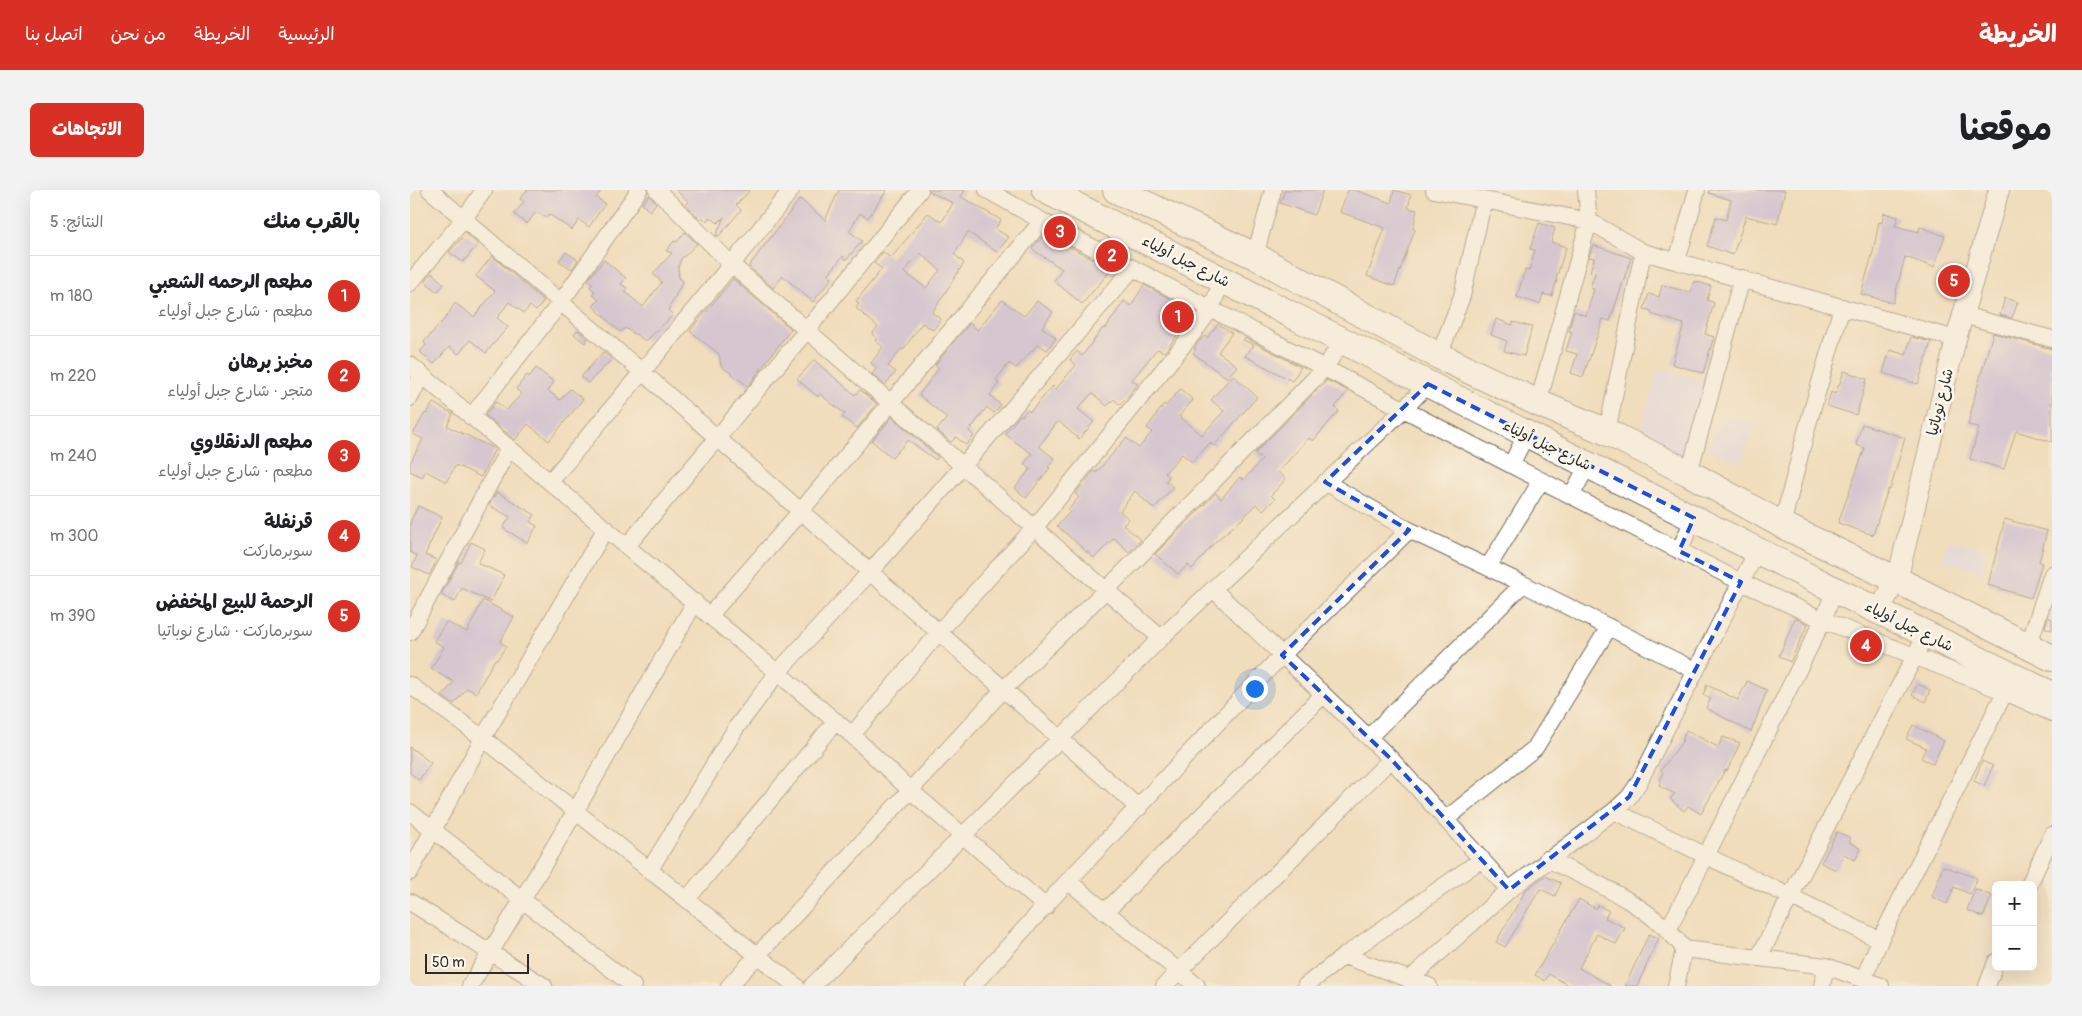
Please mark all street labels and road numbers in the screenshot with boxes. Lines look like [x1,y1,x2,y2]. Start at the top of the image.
street label: شارع جبل أولياء [1139,231,1233,292]
street label: شارع نوباتيا [1923,366,1958,438]
street label: شارع جبل أولياء [1499,416,1594,475]
street label: شارع جبل أولياء [1861,597,1956,656]

